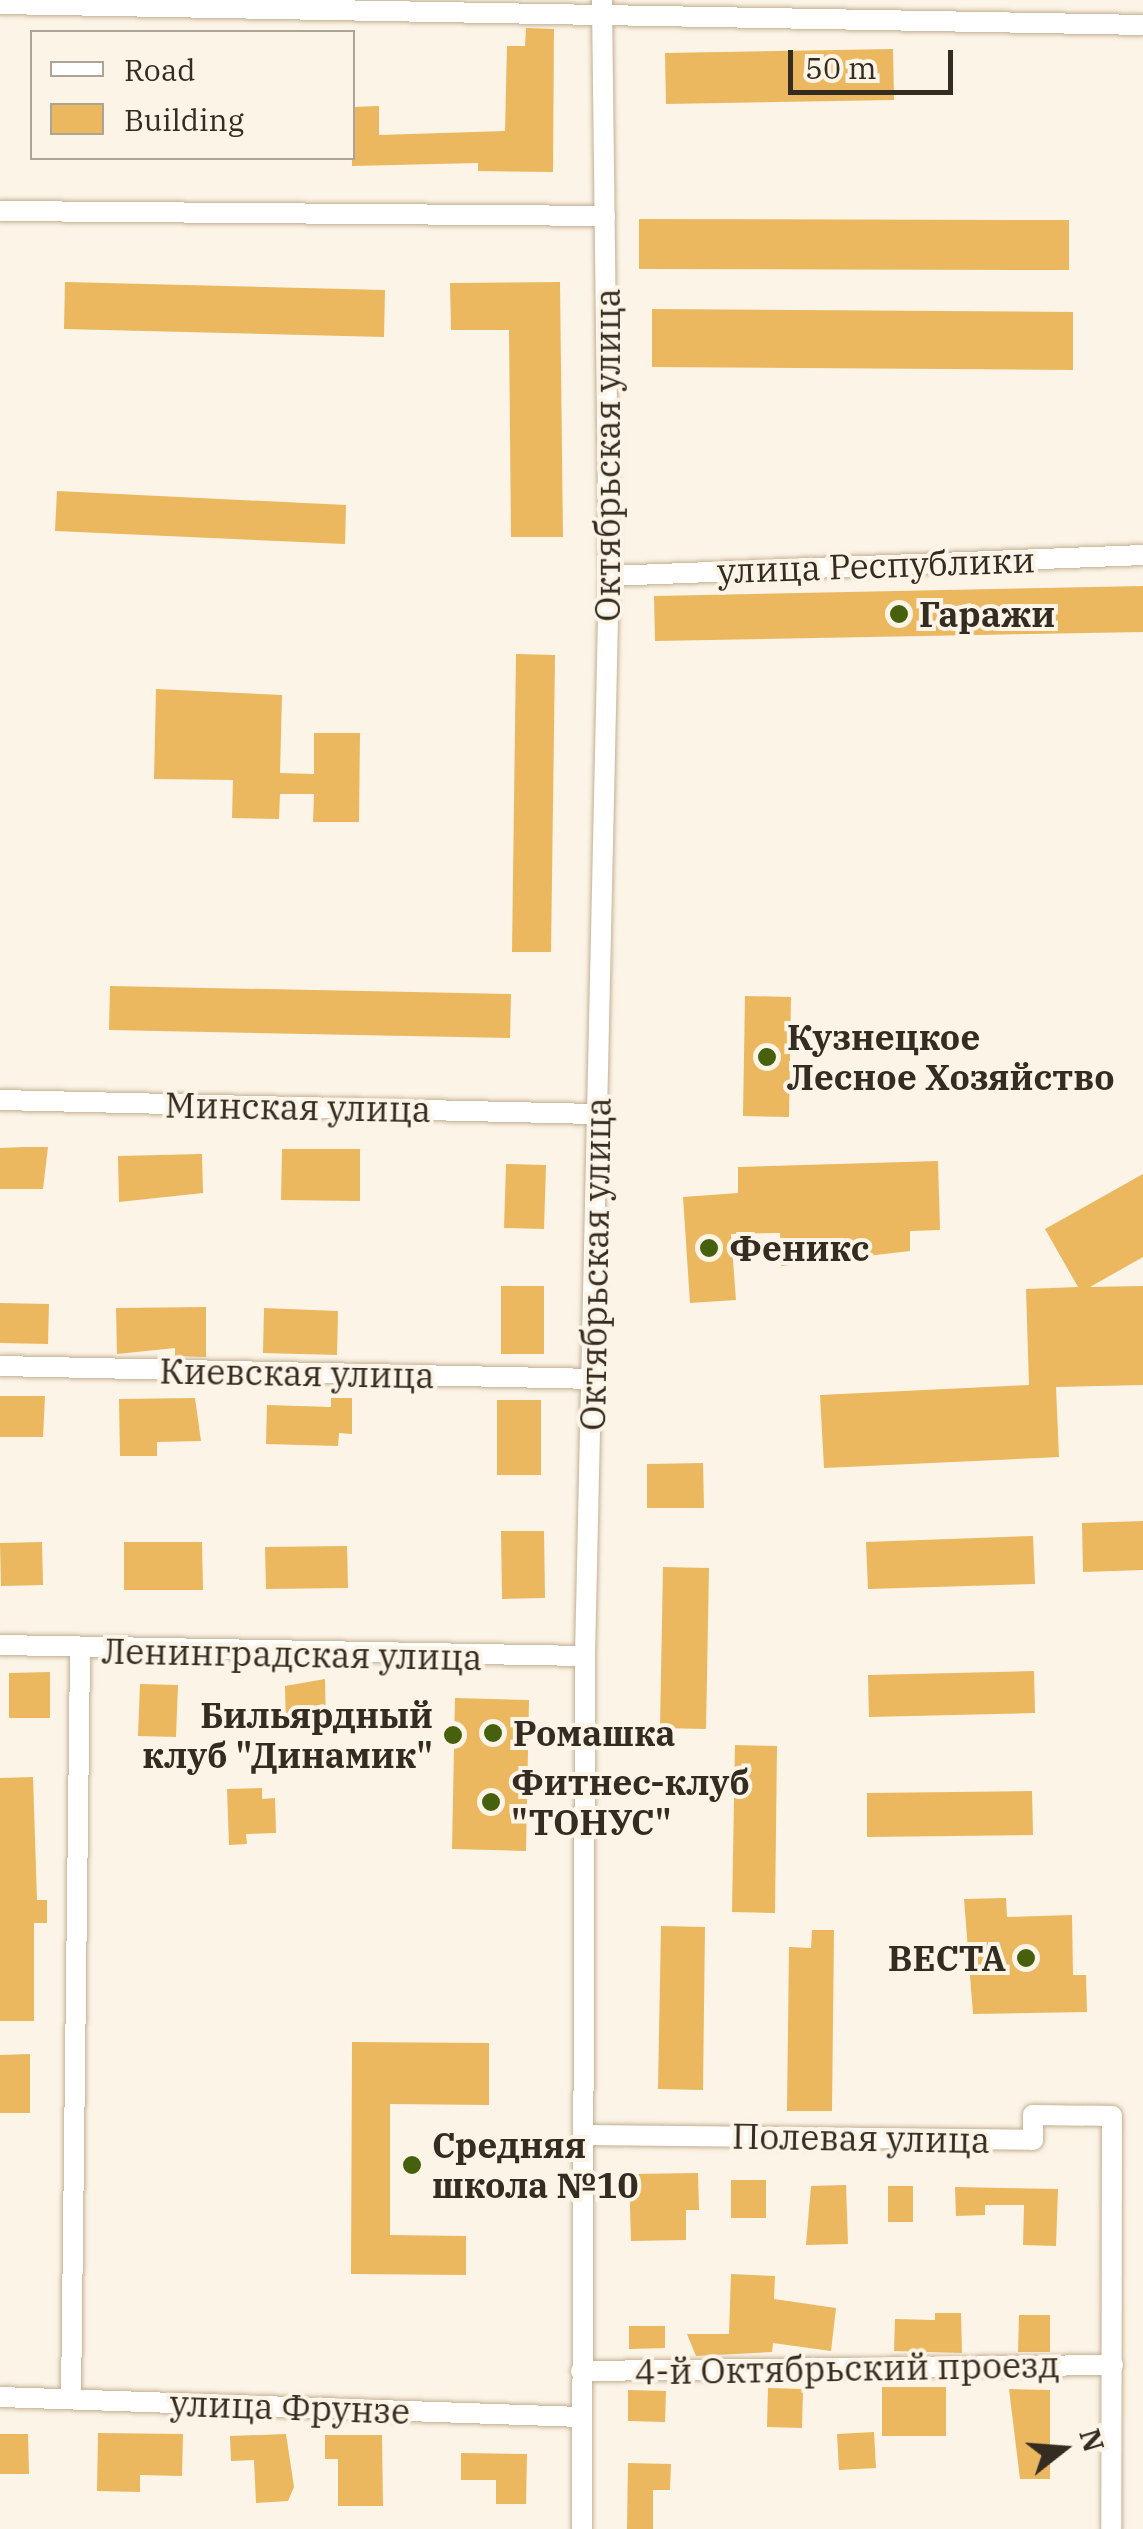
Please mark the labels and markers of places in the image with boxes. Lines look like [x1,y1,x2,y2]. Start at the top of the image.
place label: Гаражи [919,593,1055,635]
marker: Гаражи [888,603,910,625]
place label: Кузнецкое Лесное Хозяйство [787,1016,1115,1098]
marker: Кузнецкое Лесное Хозяйство [756,1046,778,1068]
place label: Феникс [729,1227,869,1269]
marker: Феникс [698,1237,720,1259]
place label: Бильярдный клуб "Динамик" [142,1694,433,1776]
place label: Ромашка [513,1712,676,1754]
marker: Ромашка [482,1722,504,1744]
marker: Бильярдный клуб "Динамик" [442,1724,464,1746]
place label: Фитнес-клуб "ТОНУС" [511,1761,750,1843]
marker: Фитнес-клуб "ТОНУС" [480,1791,502,1813]
place label: ВЕСТА [888,1937,1006,1979]
marker: ВЕСТА [1015,1947,1037,1969]
place label: Средняя школа №10 [432,2124,639,2206]
marker: Средняя школа №10 [401,2154,423,2176]

